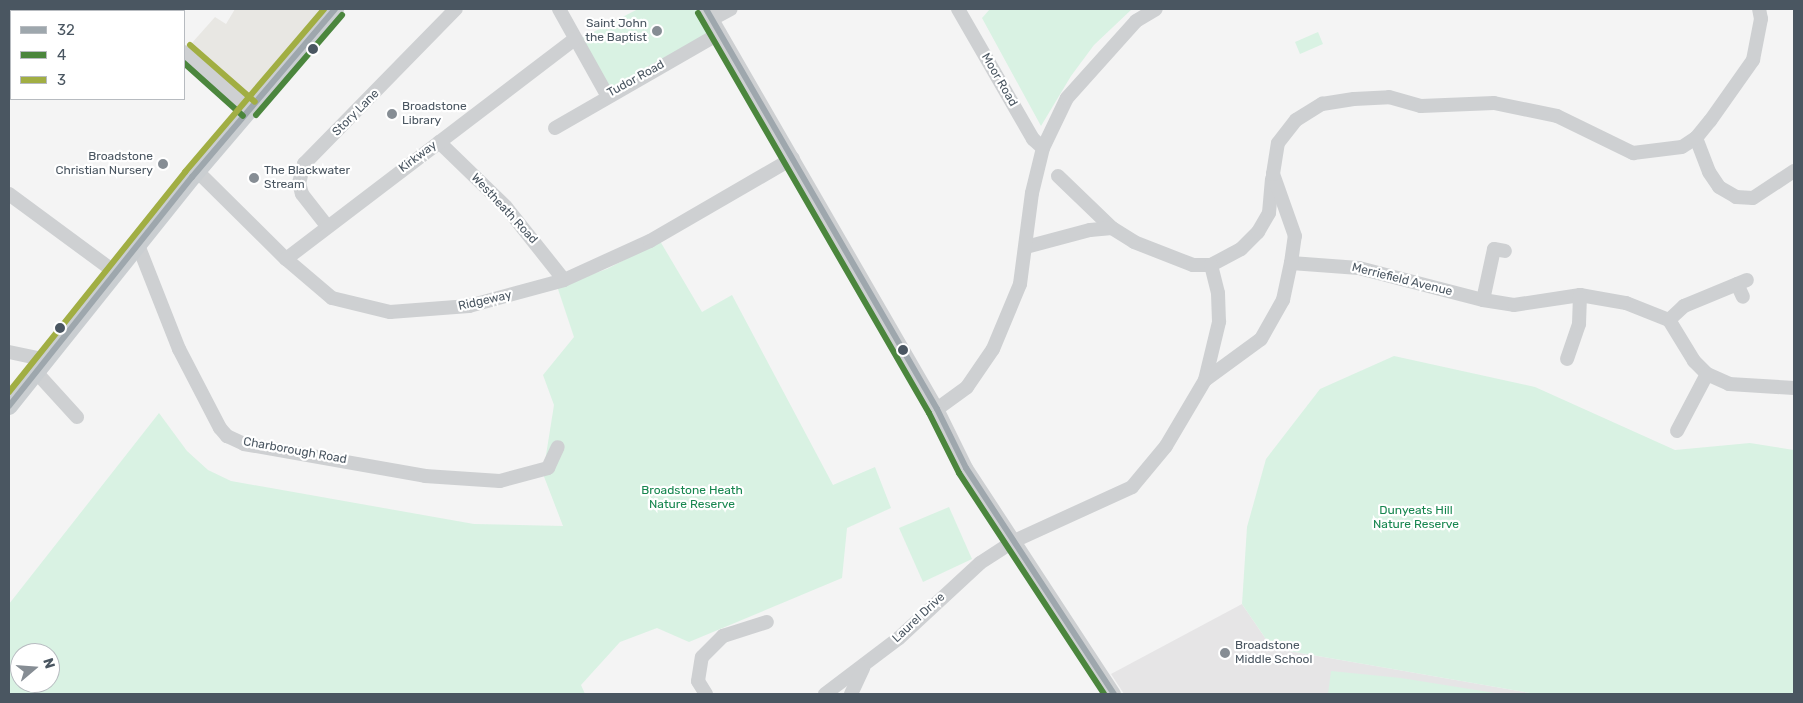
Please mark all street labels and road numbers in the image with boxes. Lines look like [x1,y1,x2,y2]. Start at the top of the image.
street label: Moor Road [978,51,1020,109]
street label: Tudor Road [605,57,667,101]
street label: Story Lane [330,87,382,139]
street label: Kirkway [396,138,440,176]
street label: Westheath Road [468,171,540,247]
street label: Merriefield Avenue [1350,261,1454,299]
street label: Ridgeway [457,288,513,314]
street label: Charborough Road [242,435,348,467]
street label: Laurel Drive [890,590,948,646]

